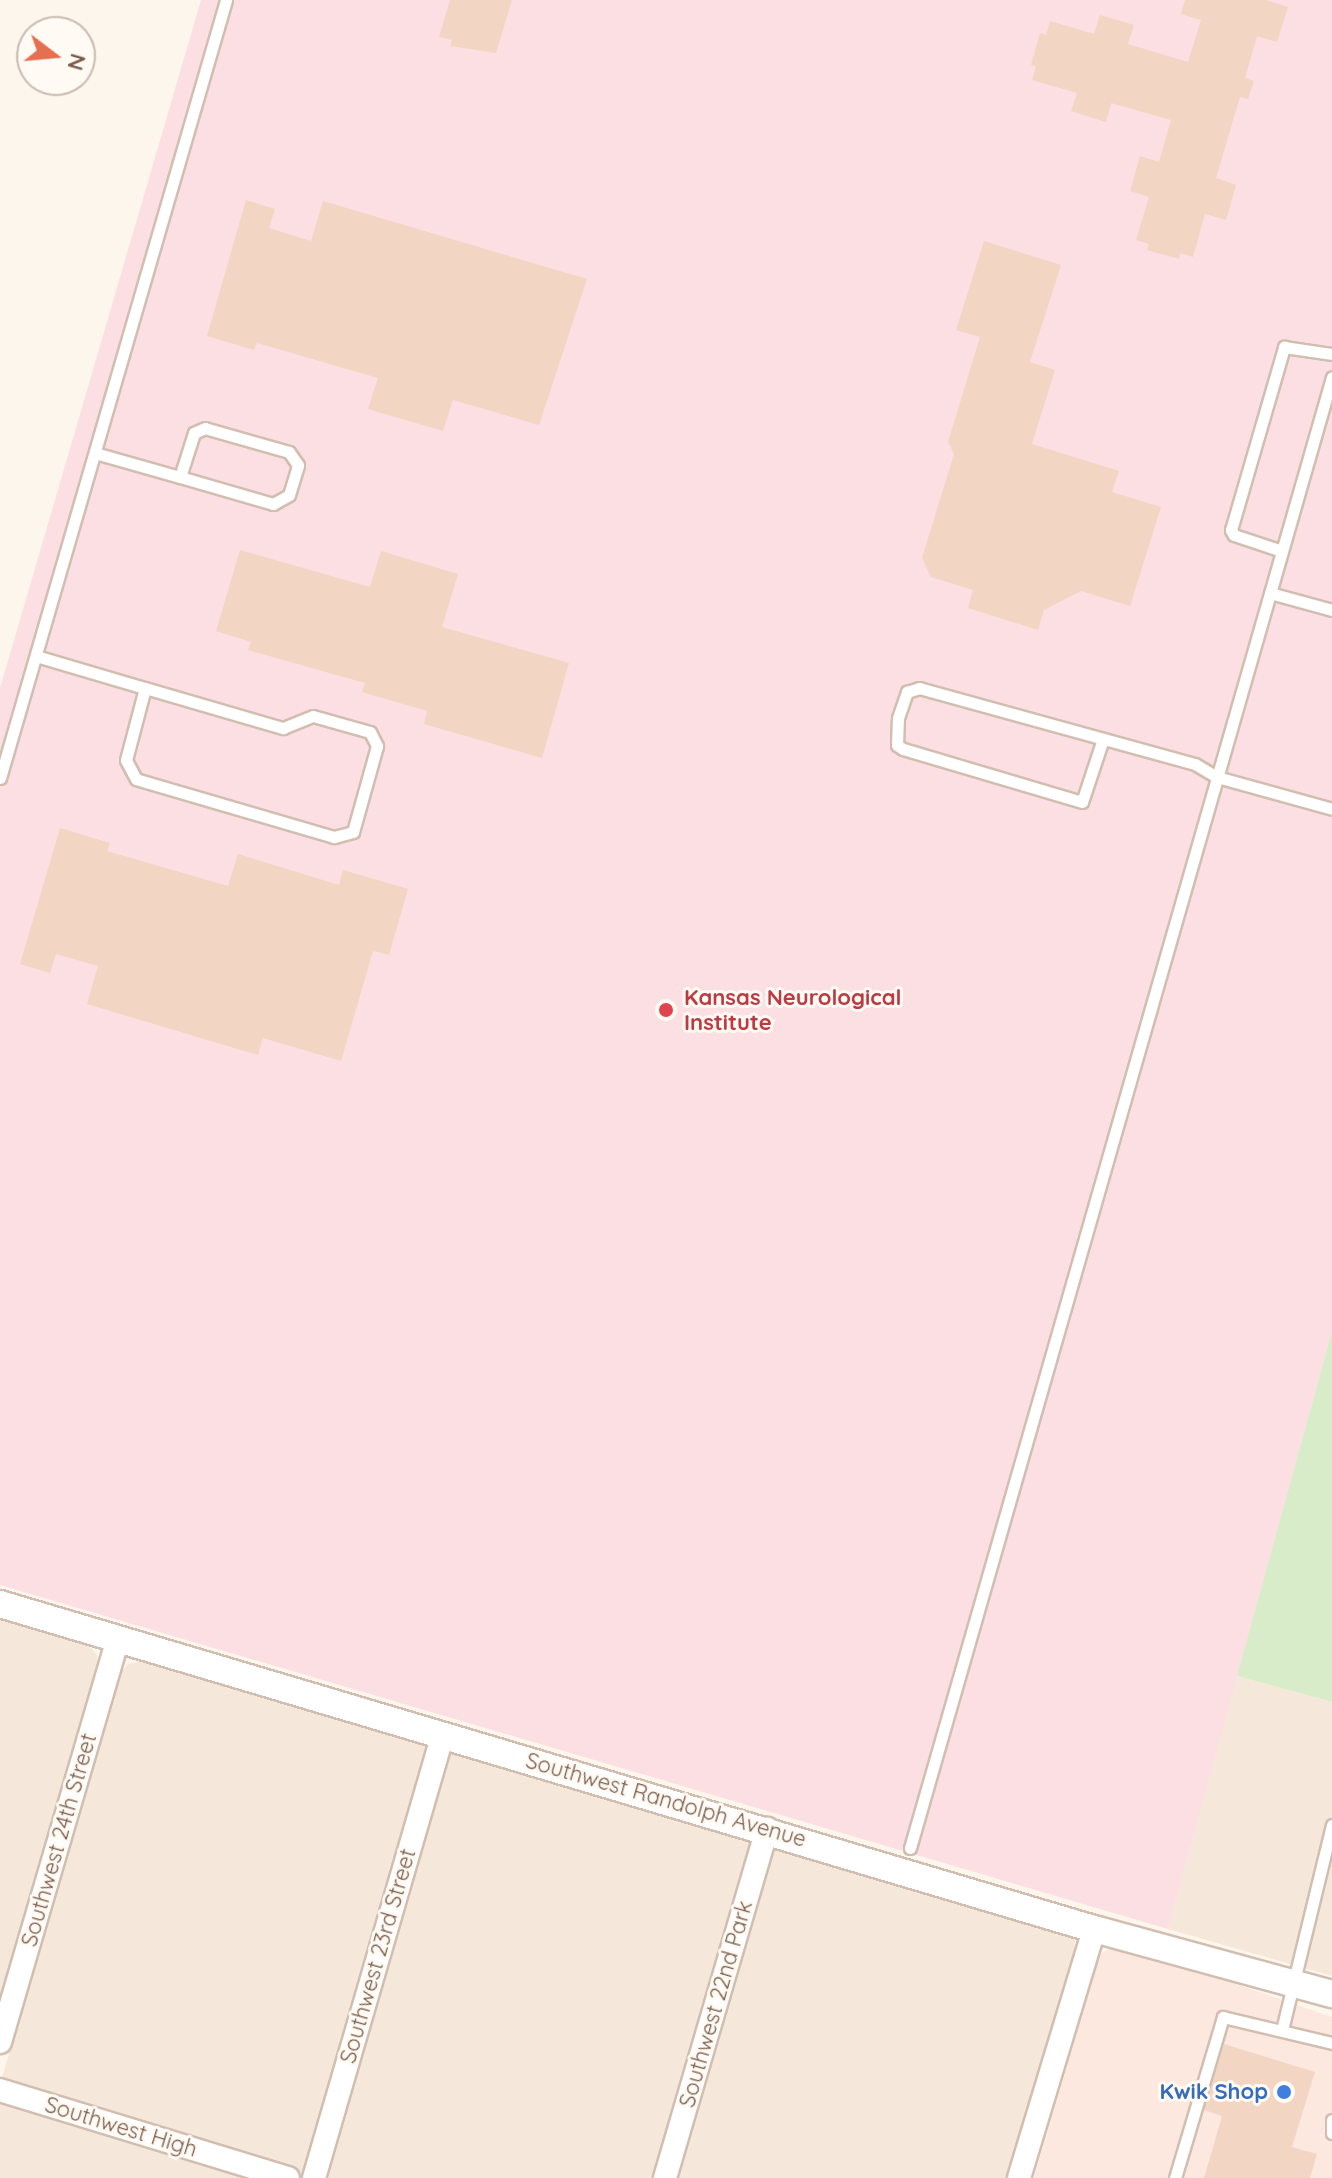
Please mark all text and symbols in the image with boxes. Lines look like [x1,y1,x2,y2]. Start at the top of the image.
north arrow [16,16,96,96]
text: N [61,50,93,74]
place label: Kansas Neurological Institute [684,984,901,1036]
marker: Kansas Neurological Institute [655,999,677,1021]
street label: Southwest 24th Street [16,1730,102,1950]
street label: Southwest Randolph Avenue [523,1747,809,1853]
street label: Southwest 23rd Street [335,1846,421,2066]
street label: Southwest 22nd Park [674,1898,758,2110]
place label: Kwik Shop [1160,2079,1268,2105]
marker: Kwik Shop [1275,2083,1293,2101]
street label: Southwest High [42,2091,200,2163]

